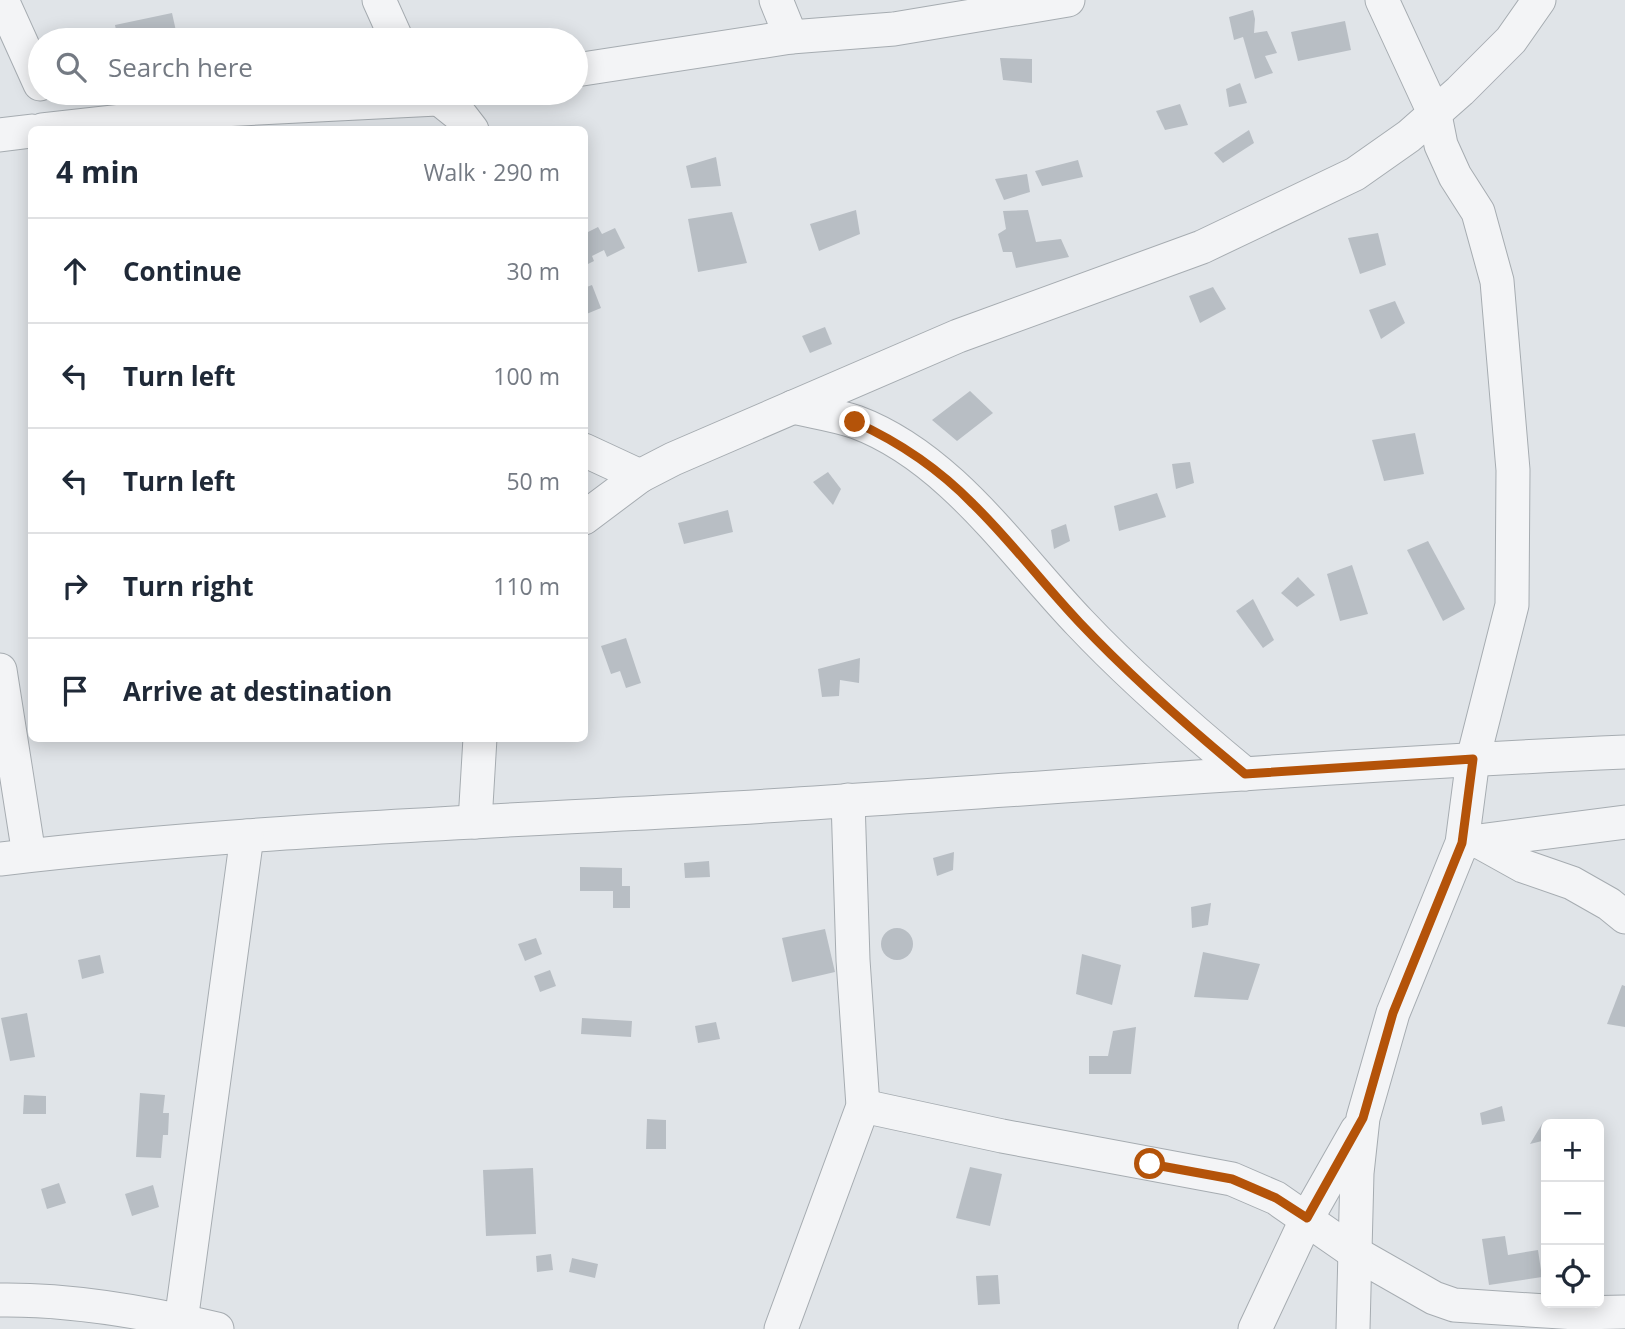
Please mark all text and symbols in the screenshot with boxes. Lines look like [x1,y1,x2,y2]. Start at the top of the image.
search box [28,28,588,105]
icon: search [52,48,90,86]
text: Search here [108,49,253,85]
text: 4 min [56,151,139,192]
text: Walk · 290 m [423,156,560,188]
icon: ahead [56,252,94,290]
text: Continue [123,253,242,289]
text: 30 m [506,255,560,287]
icon: left [56,357,94,395]
text: Turn left [123,358,235,394]
text: 100 m [493,360,560,392]
route end [839,406,870,437]
icon: left [56,462,94,500]
text: Turn left [123,463,235,499]
text: 50 m [506,465,560,497]
icon: right [56,567,94,605]
text: Turn right [123,568,254,604]
text: 110 m [493,570,560,602]
icon: arrive [56,672,94,710]
text: Arrive at destination [123,673,392,709]
map controls [1541,1119,1604,1308]
button: + [1541,1119,1604,1182]
route start [1134,1148,1165,1179]
button: − [1541,1182,1604,1245]
button: locate [1541,1245,1604,1308]

